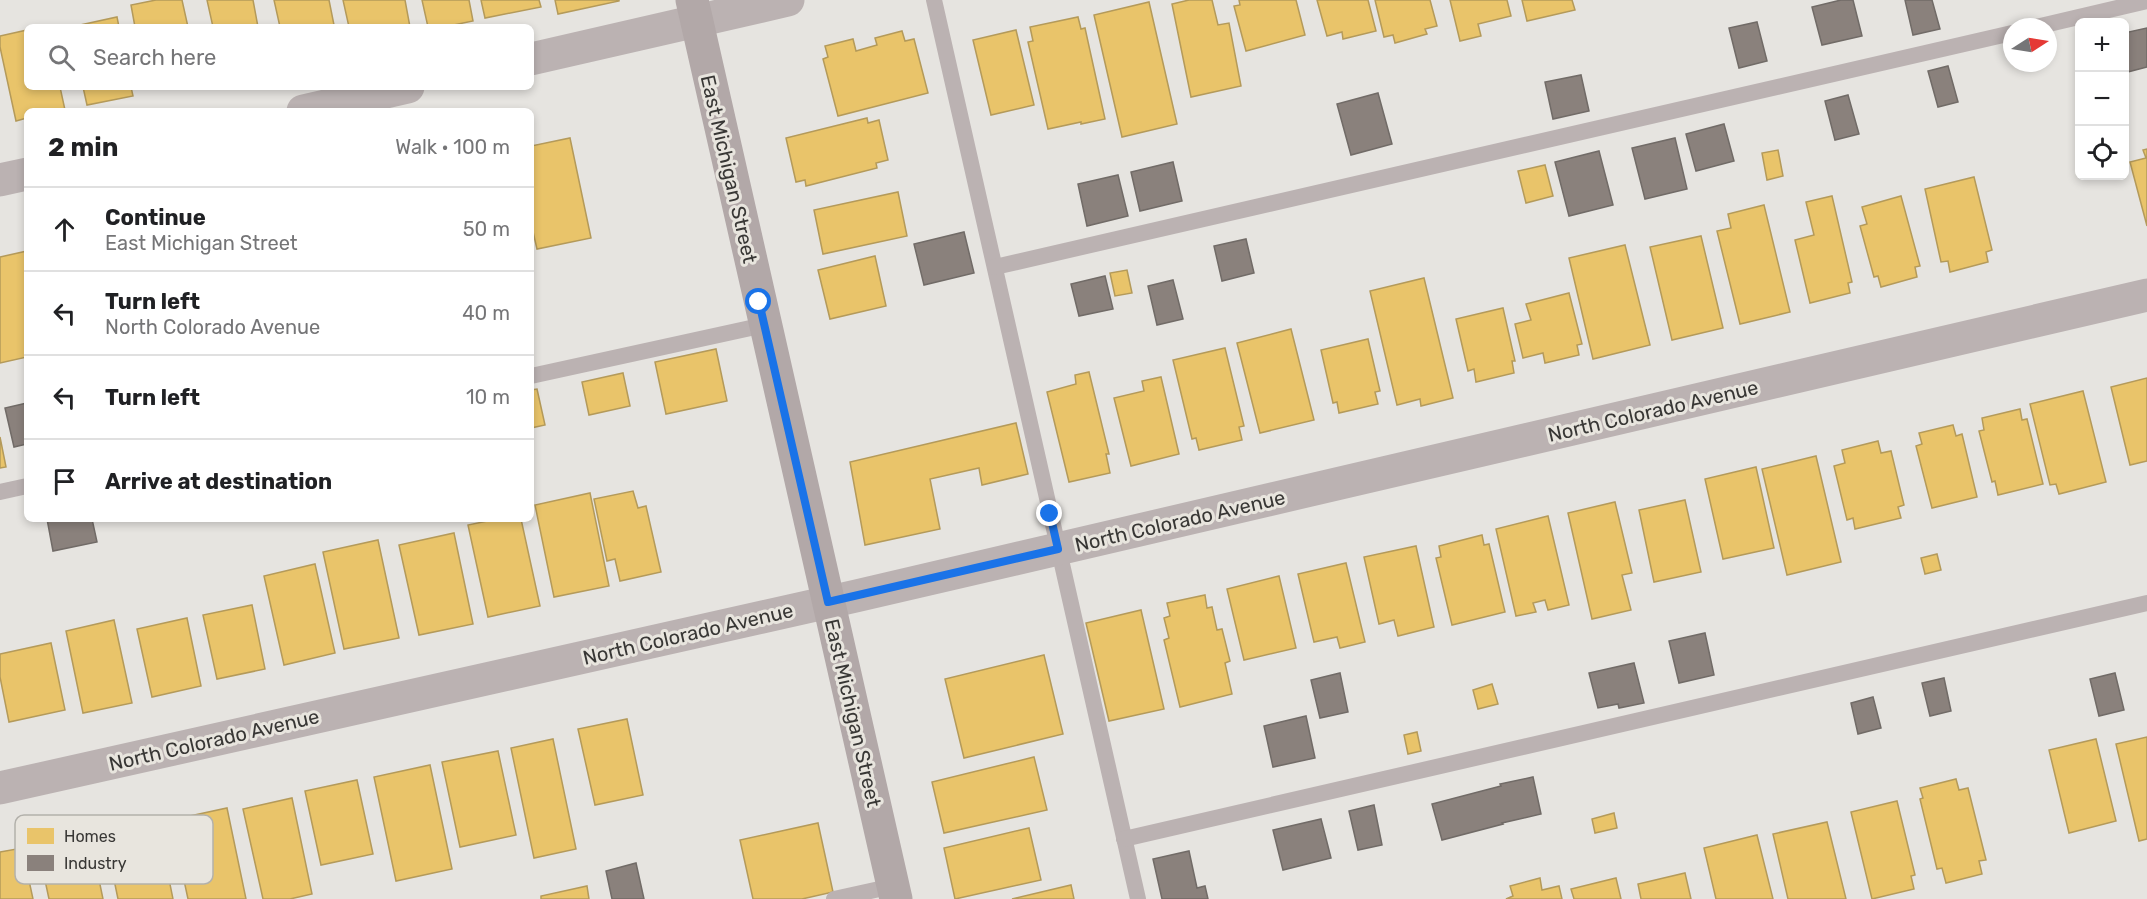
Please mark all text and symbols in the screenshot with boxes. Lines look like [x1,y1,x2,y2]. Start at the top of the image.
north arrow [2003,18,2057,72]
map controls [2075,18,2129,180]
button: + [2075,18,2129,72]
search box [24,24,534,90]
icon: search [45,41,78,74]
text: Search here [93,44,216,71]
street label: East Michigan Street [696,72,762,266]
button: − [2075,72,2129,126]
button: locate [2075,126,2129,180]
text: 2 min [48,132,118,163]
text: Walk · 100 m [395,135,510,159]
text: Continue [105,204,206,231]
icon: ahead [48,213,81,246]
text: 50 m [463,217,510,241]
text: East Michigan Street [105,231,298,255]
text: Turn left [105,288,200,315]
route start [745,288,771,314]
icon: left [48,297,81,330]
text: 40 m [462,301,510,325]
text: North Colorado Avenue [105,315,320,339]
street label: North Colorado Avenue [1545,375,1761,447]
icon: left [48,381,81,414]
text: Turn left [105,384,200,411]
text: 10 m [466,385,510,409]
icon: arrive [48,465,81,498]
text: Arrive at destination [105,468,332,495]
street label: North Colorado Avenue [1072,485,1288,557]
route end [1036,500,1062,526]
street label: North Colorado Avenue [580,598,796,670]
street label: East Michigan Street [820,616,886,810]
street label: North Colorado Avenue [106,704,322,776]
legend [15,815,213,884]
text: Homes [64,827,116,846]
text: Industry [64,854,127,873]

